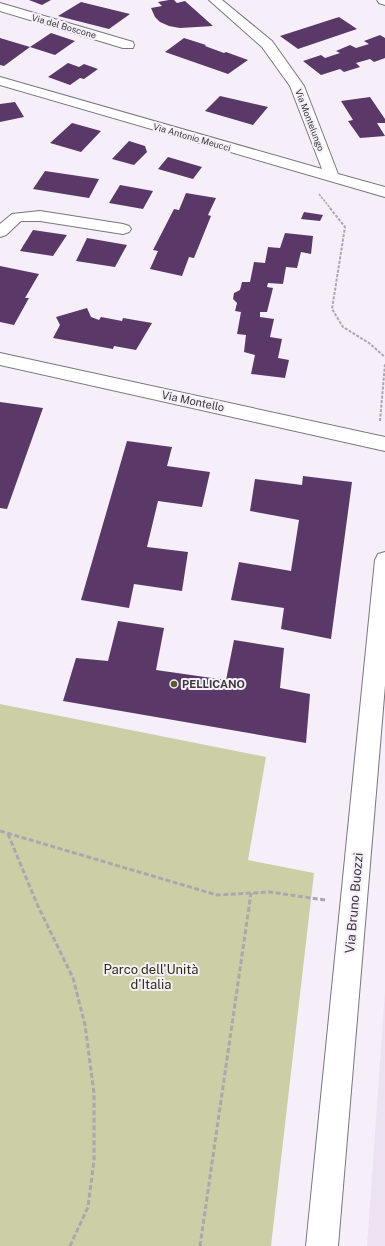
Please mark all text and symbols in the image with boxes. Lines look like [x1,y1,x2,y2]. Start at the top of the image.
street label: Via del Boscone [30,12,98,40]
street label: Via Montelungo [293,87,327,153]
street label: Via Antonio Meucci [152,121,232,153]
street label: Via Montello [161,389,225,413]
place label: PELLICANO [182,678,245,690]
marker: PELLICANO [169,679,179,689]
street label: Via Bruno Buozzi [342,852,366,954]
park label: Parco dell'Unità d'Italia [103,962,199,992]

